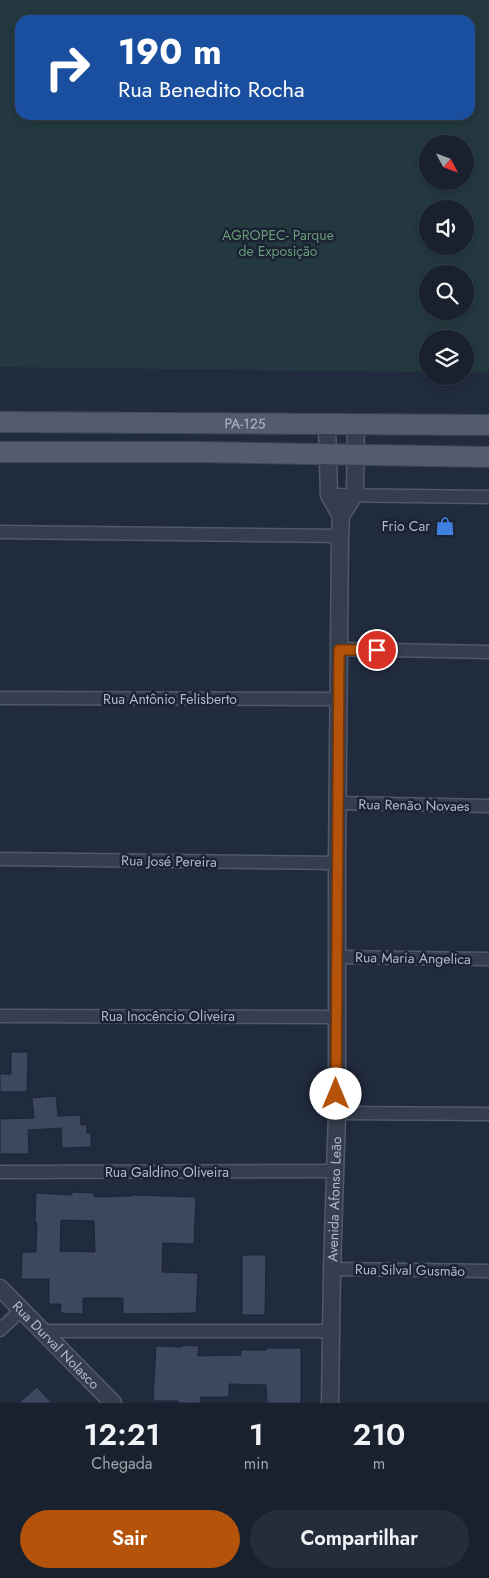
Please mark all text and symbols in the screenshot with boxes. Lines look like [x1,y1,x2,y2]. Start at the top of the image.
text: 190 m [118,27,222,77]
icon: right [35,35,100,100]
text: Rua Benedito Rocha [118,73,305,105]
north arrow [419,135,474,190]
map controls [419,135,474,385]
button: sound [419,200,474,255]
park label: AGROPEC- Parque de Exposição [222,225,334,261]
button: search [419,265,474,320]
button: layers [419,330,474,385]
street label: PA-125 [224,413,266,434]
shop icon: Frio Car [434,515,456,537]
place label: Frio Car [382,516,430,536]
pin [356,629,398,671]
icon: arrive [363,636,391,664]
street label: Rua Antônio Felisberto [103,689,237,709]
street label: Rua Renão Novaes [358,794,470,816]
street label: Rua José Pereira [121,850,217,872]
street label: Rua Maria Angelica [355,947,471,969]
street label: Rua Inocêncio Oliveira [101,1006,235,1026]
position arrow [309,1067,361,1119]
street label: Avenida Afonso Leão [322,1136,346,1262]
street label: Rua Galdino Oliveira [105,1162,229,1182]
street label: Rua Silval Gusmão [355,1259,466,1281]
street label: Rua Durval Nolasco [8,1296,104,1394]
text: 12:21 [84,1413,160,1456]
text: 1 [249,1413,264,1456]
text: 210 [352,1413,405,1456]
text: Chegada [91,1452,153,1475]
text: min [244,1452,269,1475]
text: m [373,1452,385,1475]
button: Sair [20,1510,240,1568]
button: Compartilhar [250,1510,469,1568]

